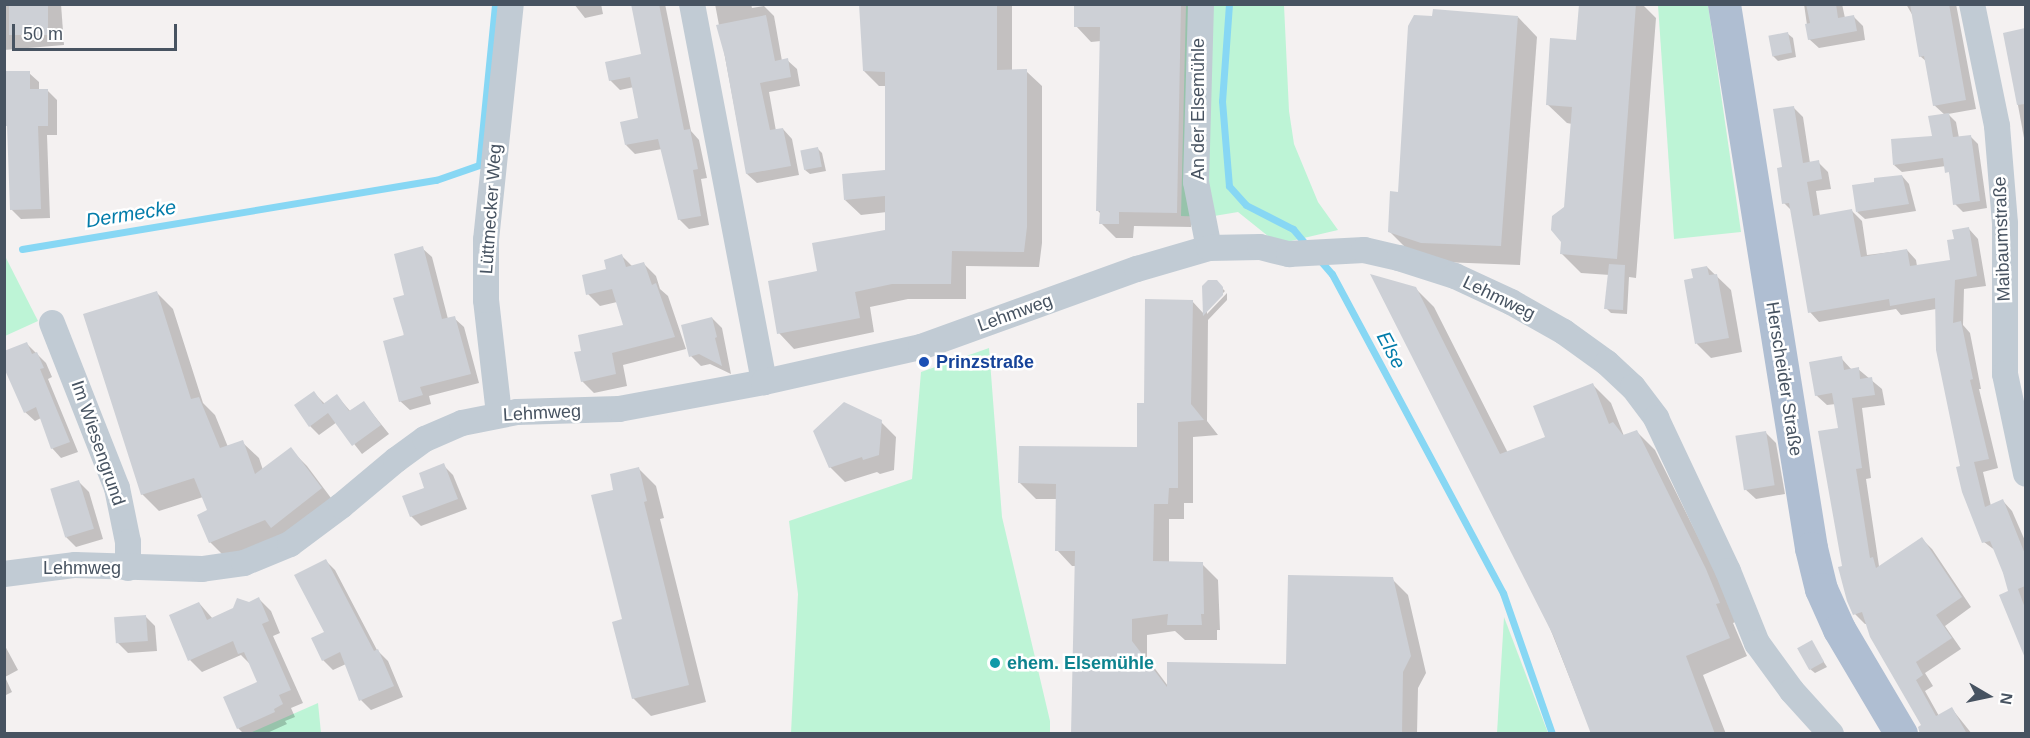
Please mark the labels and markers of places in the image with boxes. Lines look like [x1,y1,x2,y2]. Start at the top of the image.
place label: Prinzstraße [936,351,1034,373]
marker: Prinzstraße [917,355,931,369]
place label: ehem. Elsemühle [1007,652,1154,674]
marker: ehem. Elsemühle [988,656,1002,670]

